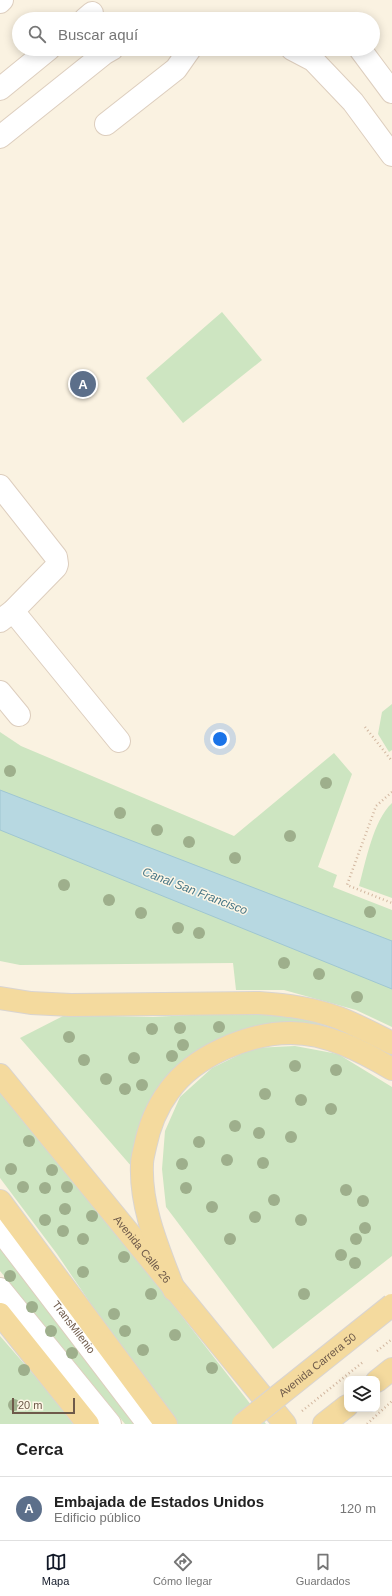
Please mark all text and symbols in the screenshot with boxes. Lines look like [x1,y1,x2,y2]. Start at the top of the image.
search box [12,12,380,56]
icon: search [26,23,48,45]
text: Buscar aquí [58,26,138,43]
pin: A [70,369,96,399]
your location [210,729,230,749]
water label: Canal San Francisco [140,865,250,918]
street label: Avenida Calle 26 [111,1213,173,1285]
street label: TransMilenio [50,1298,98,1356]
street label: Avenida Carrera 50 [276,1330,358,1399]
map controls [344,1376,380,1412]
button: layers [344,1376,380,1412]
scale bar [12,1396,75,1415]
text: 20 m [18,1399,42,1411]
text: Cerca [16,1440,63,1459]
text: Embajada de Estados Unidos [54,1493,264,1510]
text: A [24,1501,34,1516]
text: 120 m [340,1501,376,1516]
text: Edificio público [54,1510,141,1525]
tab: Mapa [42,1551,69,1587]
tab: Cómo llegar [153,1551,212,1587]
tab: Guardados [296,1551,350,1587]

